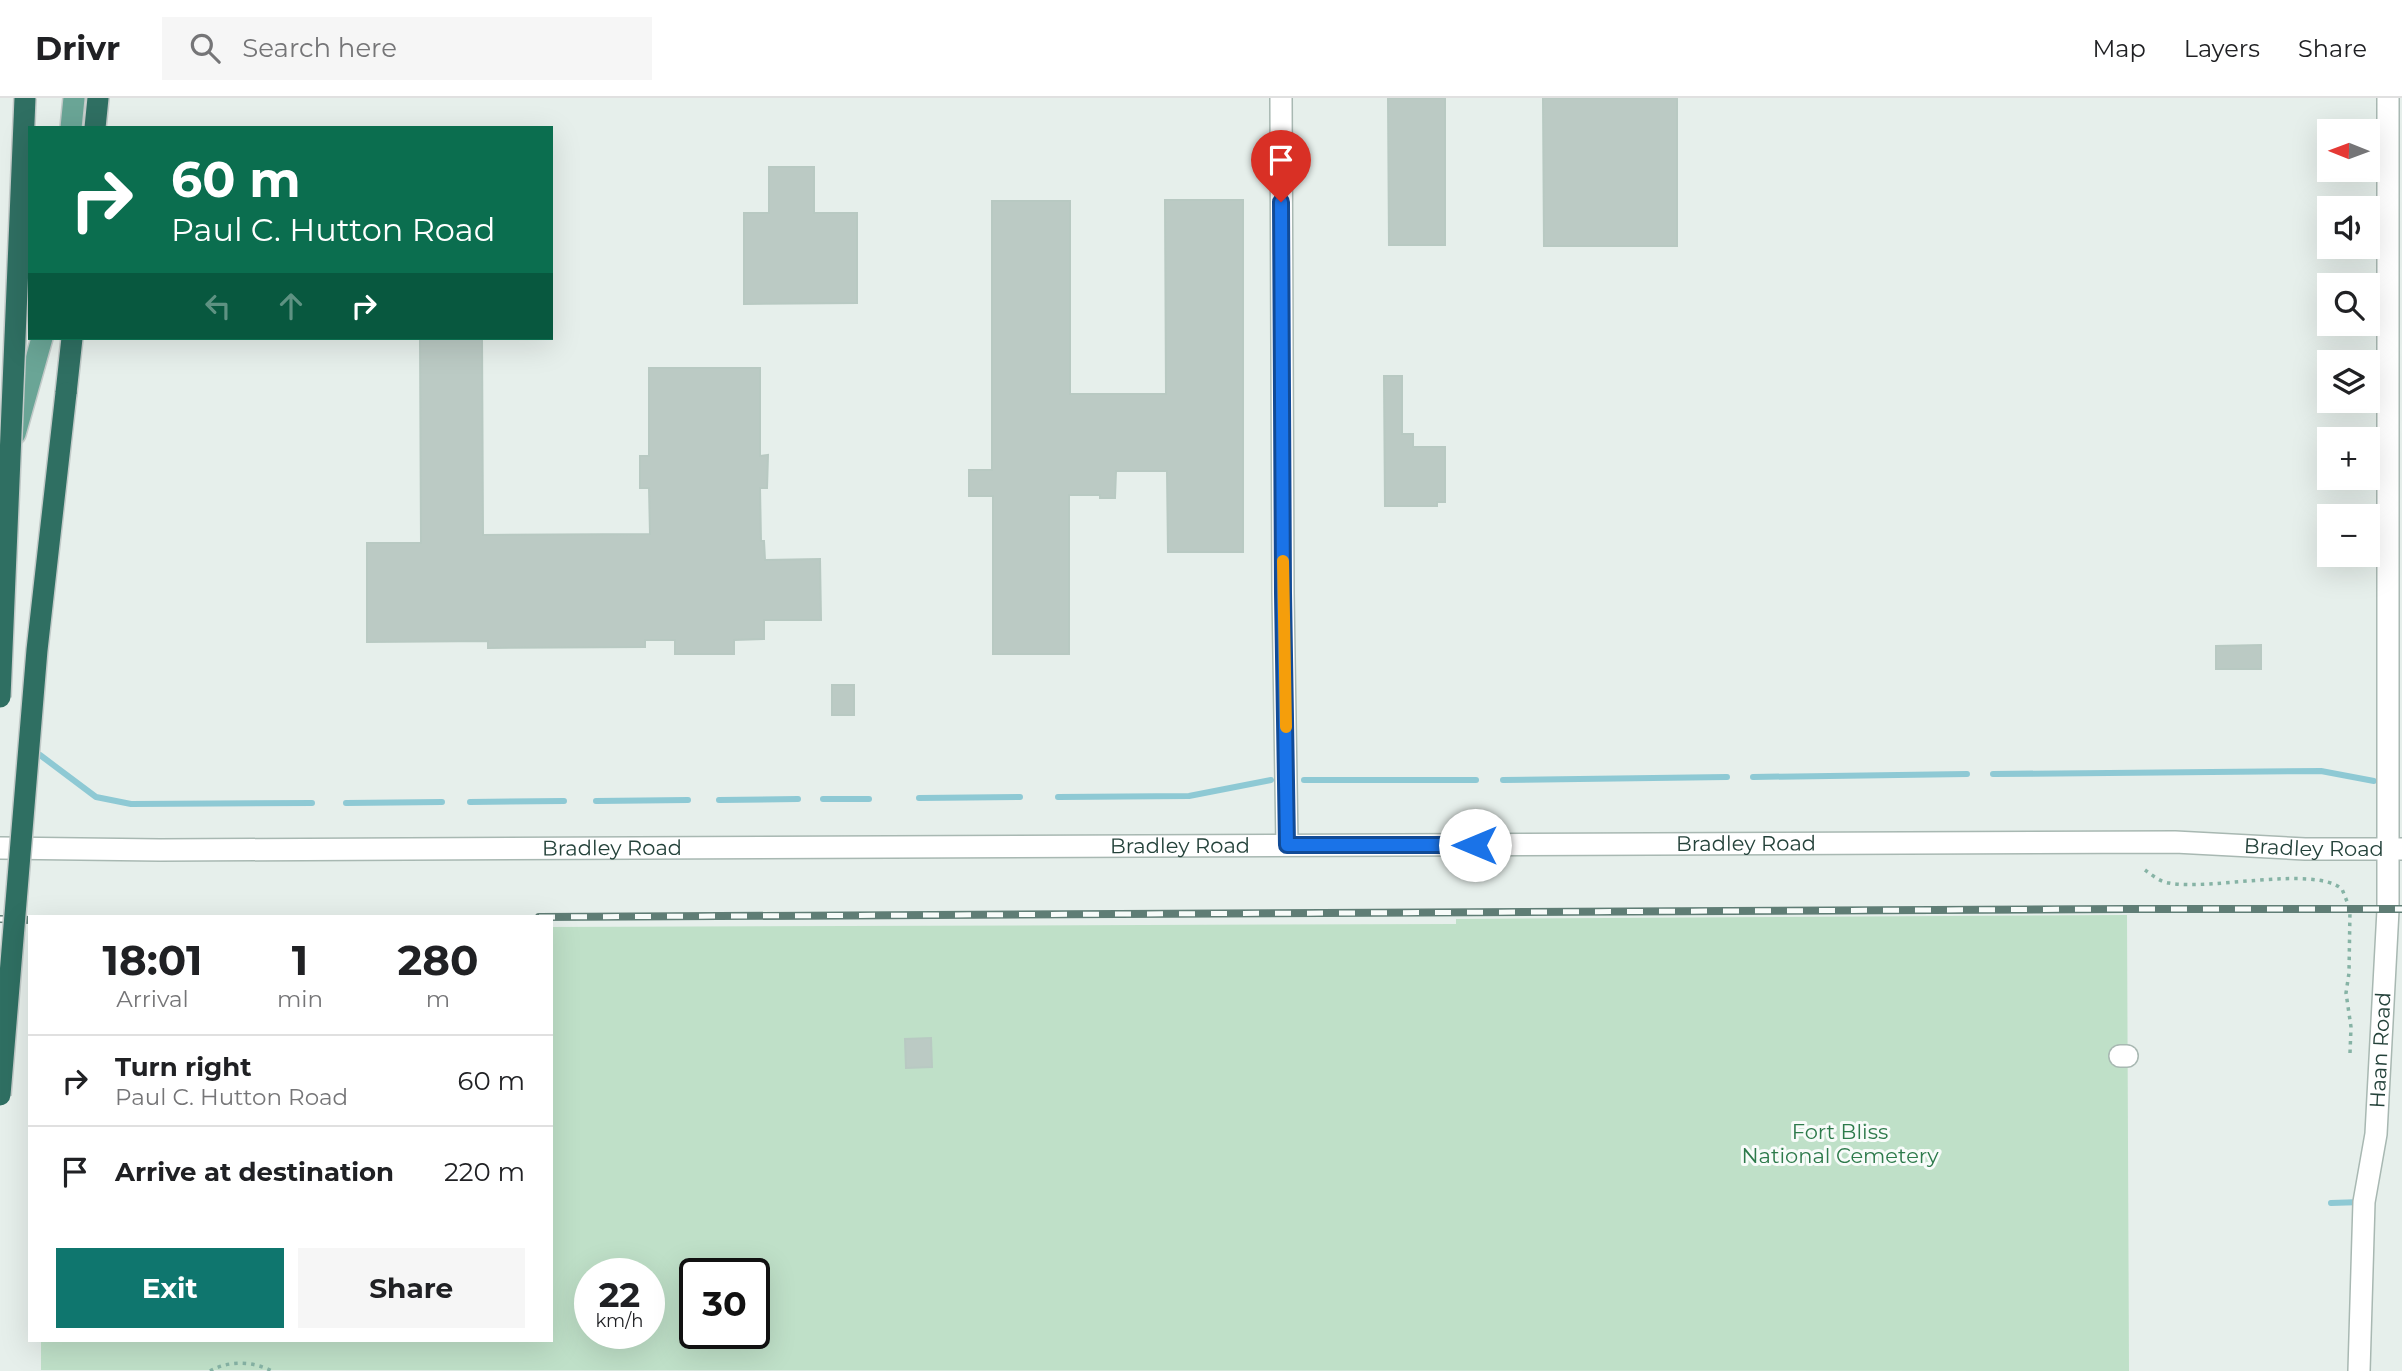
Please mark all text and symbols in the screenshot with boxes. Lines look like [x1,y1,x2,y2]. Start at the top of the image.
search box [162,17,652,80]
text: Drivr [35,28,120,68]
icon: search [186,29,224,67]
text: Search here [242,32,397,64]
text: Map [2092,34,2146,63]
text: Layers [2184,34,2260,63]
text: Share [2298,34,2367,63]
north arrow [2317,119,2380,182]
map controls [2317,119,2380,567]
pin [1251,130,1311,202]
icon: arrive [1262,141,1300,179]
text: 60 m [171,150,301,209]
icon: right [56,154,147,245]
button: sound [2317,196,2380,259]
text: Paul C. Hutton Road [171,210,495,249]
button: search [2317,273,2380,336]
icon: left [199,287,237,325]
icon: ahead [272,287,310,325]
icon: right [345,287,383,325]
button: layers [2317,350,2380,413]
button: + [2317,427,2380,490]
button: − [2317,504,2380,567]
position arrow [1438,808,1512,882]
street label: Bradley Road [1676,830,1816,856]
street label: Bradley Road [1110,833,1250,858]
street label: Bradley Road [2243,833,2384,861]
street label: Bradley Road [542,835,682,860]
text: 18:01 [102,934,202,986]
text: 1 [292,934,308,986]
text: 280 [398,934,479,986]
text: Arrival [116,985,189,1013]
text: min [277,985,323,1013]
text: m [426,985,450,1013]
street label: Haan Road [2364,991,2396,1109]
text: Turn right [115,1051,251,1083]
icon: right [56,1062,94,1100]
text: 60 m [458,1065,525,1097]
text: Paul C. Hutton Road [115,1083,348,1111]
park label: Fort Bliss National Cemetery [1741,1119,1939,1168]
icon: arrive [56,1153,94,1191]
text: Arrive at destination [115,1156,394,1188]
text: 220 m [444,1156,525,1188]
button: Exit [56,1248,284,1328]
button: Share [298,1248,525,1328]
speed limit sign: 30 [679,1258,770,1349]
text: 22 [599,1273,640,1316]
text: km/h [595,1310,644,1332]

